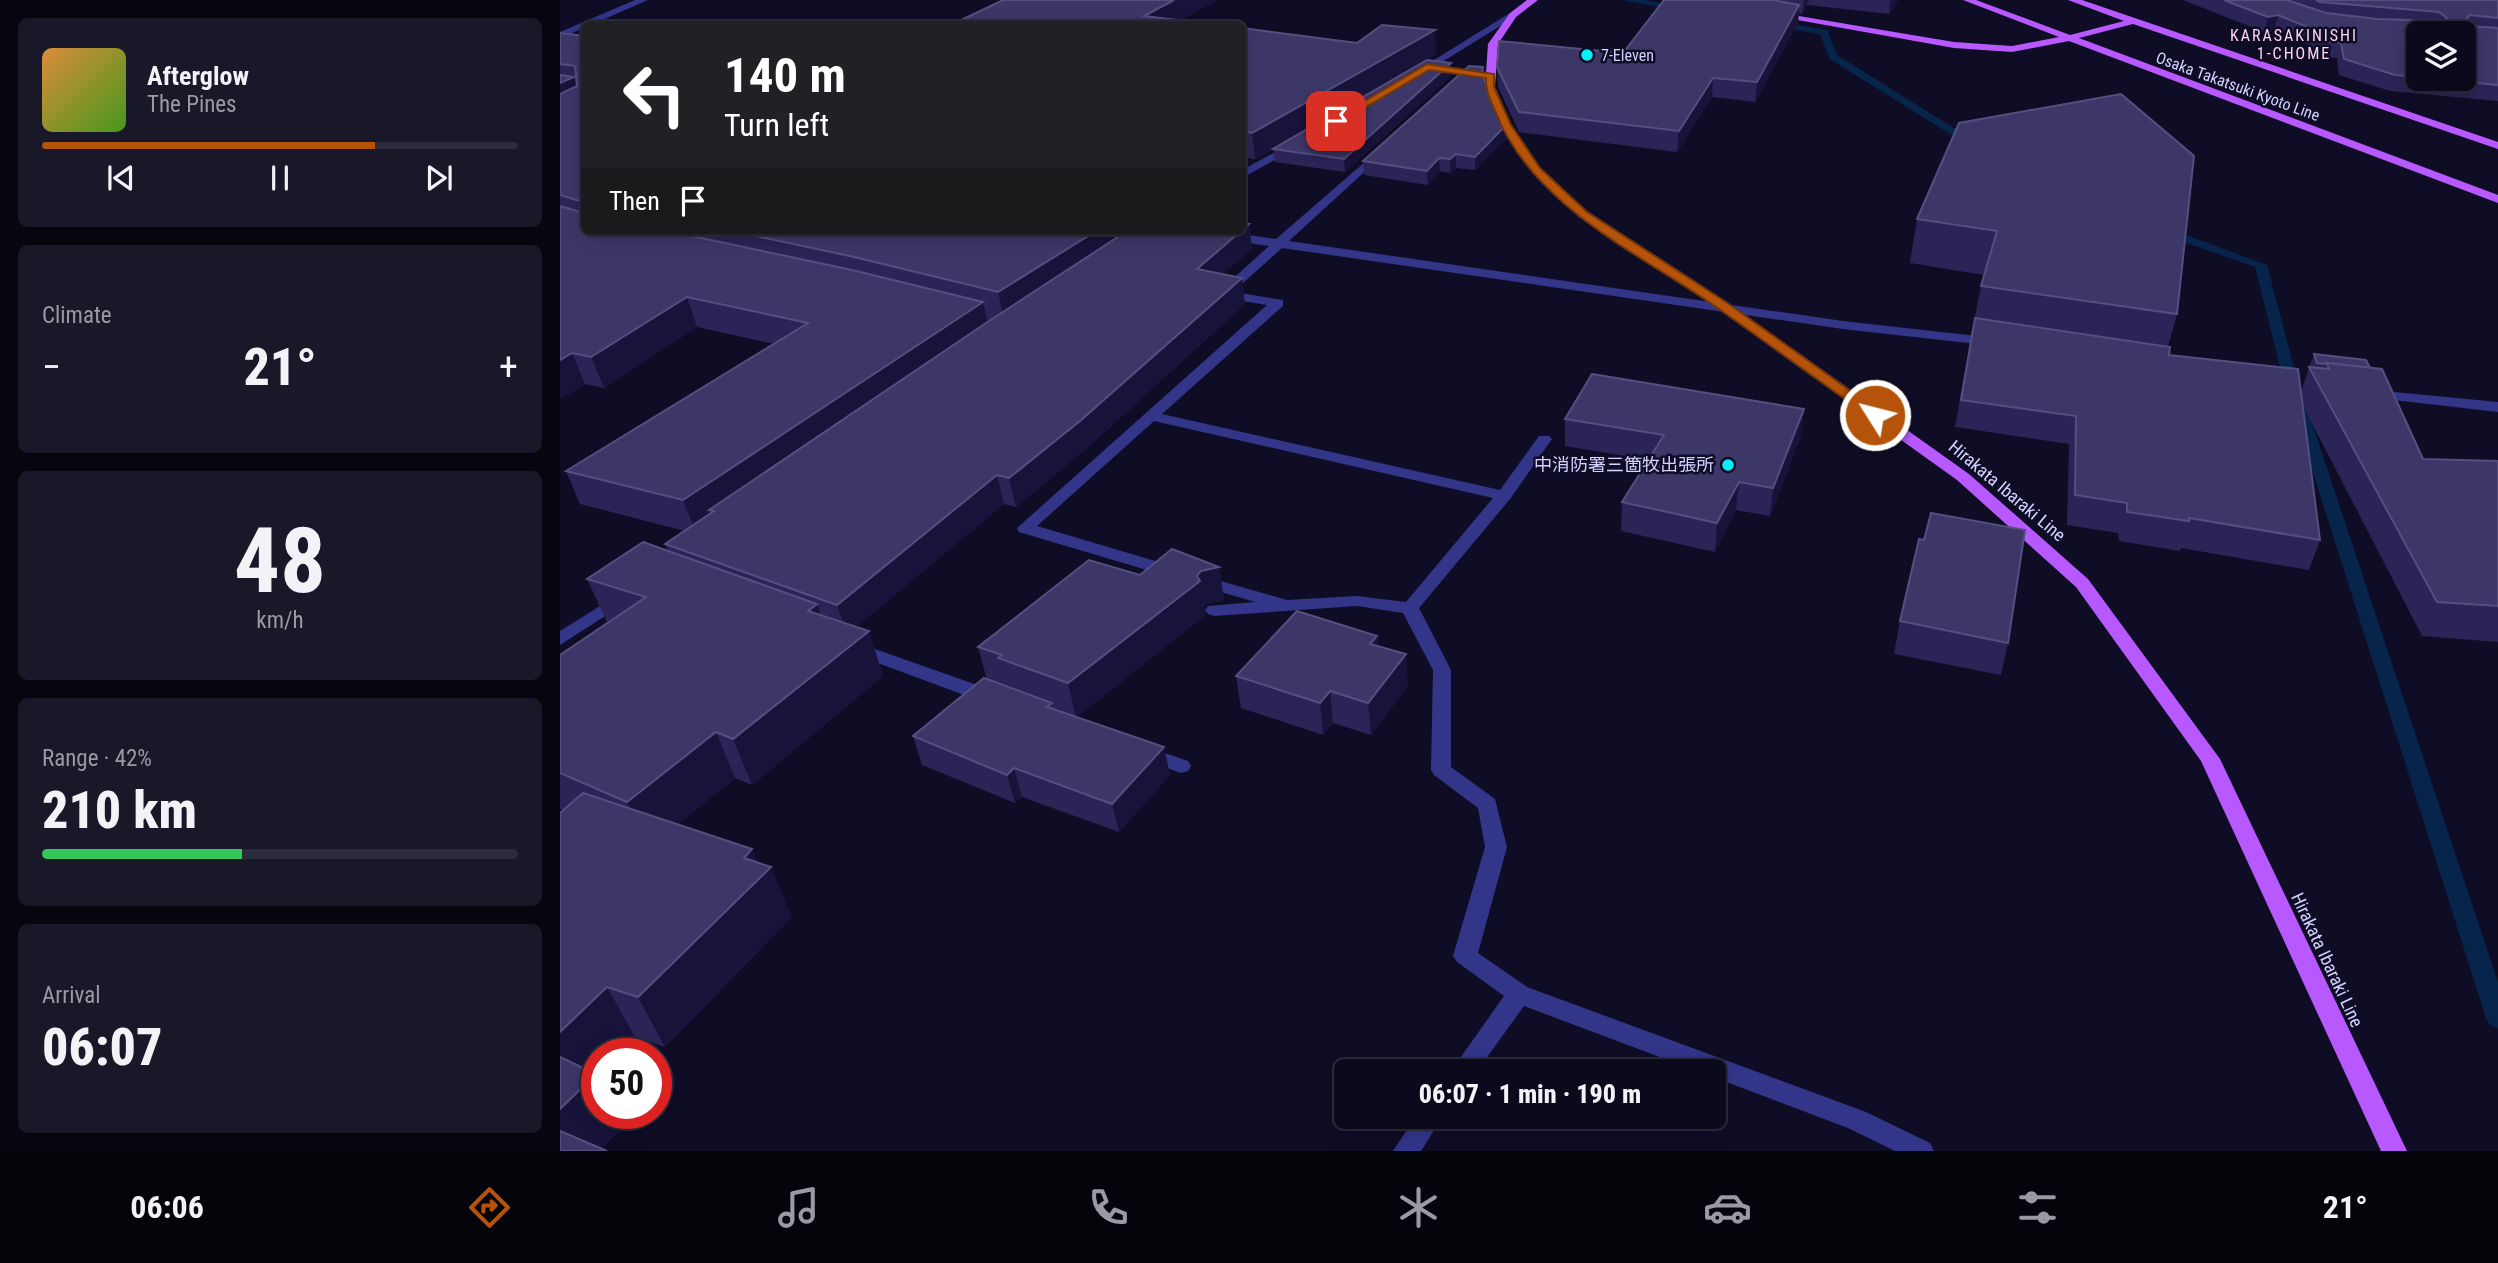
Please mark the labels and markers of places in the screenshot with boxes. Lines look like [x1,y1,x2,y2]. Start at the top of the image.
place label: 7-Eleven [1601,46,1654,65]
marker: 7-Eleven [1579,47,1595,63]
pin [1306,91,1366,151]
place label: 中消防署三箇牧出張所 [1534,454,1714,475]
marker: 中消防署三箇牧出張所 [1720,457,1736,473]

